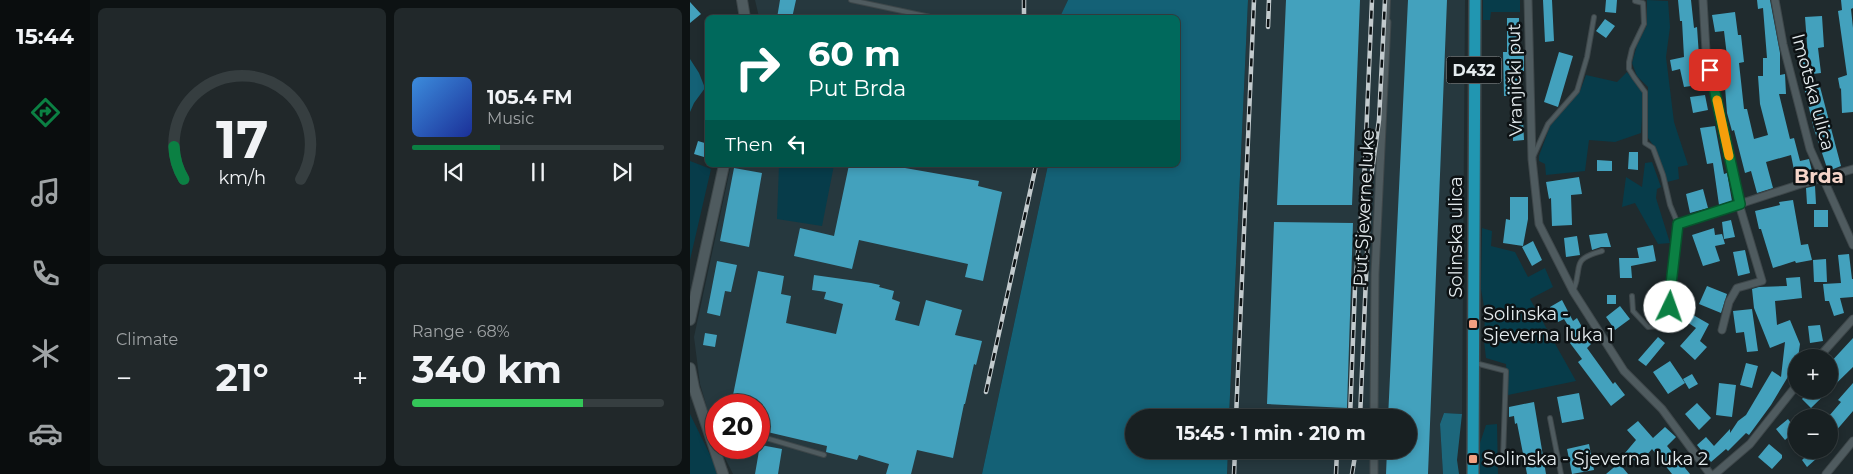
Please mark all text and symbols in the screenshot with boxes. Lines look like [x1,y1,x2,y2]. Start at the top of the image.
text: 15:44 [16,23,74,50]
street label: Vranjički put [1503,23,1527,137]
street label: Imotska ulica [1787,31,1839,153]
text: 60 m [808,32,901,75]
icon: right [725,35,790,100]
pin [1689,49,1731,91]
road number: D432 [1446,56,1502,84]
icon: arrive [1696,56,1724,84]
text: Put Brda [808,75,906,102]
text: 105.4 FM [487,86,572,109]
icon: directions [28,95,63,130]
text: 17 [216,108,268,171]
text: Music [487,109,534,128]
street label: Put Sjeverne luke [1349,129,1379,287]
icon: left [783,130,811,158]
text: Then [725,133,773,156]
icon: previous [440,158,468,186]
icon: pause [524,158,552,186]
icon: next [608,158,636,186]
district label: Brda [1794,164,1844,188]
text: km/h [218,167,266,188]
icon: music [28,175,63,210]
street label: Solinska ulica [1445,176,1467,298]
icon: phone [28,256,63,291]
position arrow [1643,280,1695,332]
place label: Solinska - Sjeverna luka 1 [1483,303,1614,346]
marker: Solinska - Sjeverna luka 1 [1467,318,1479,330]
text: Range · 68% [412,322,510,341]
text: Climate [116,330,178,349]
icon: climate [28,336,63,371]
text: 340 km [412,346,562,393]
map controls [1788,349,1838,459]
button: + [1788,349,1838,399]
text: 21° [215,354,269,401]
text: − [116,361,132,395]
text: + [352,361,368,395]
speed limit sign: 20 [705,394,770,459]
button: − [1788,409,1838,459]
icon: car [28,416,63,451]
text: 15:45 · 1 min · 210 m [1176,422,1366,445]
place label: Solinska - Sjeverna luka 2 [1483,448,1708,470]
marker: Solinska - Sjeverna luka 2 [1467,453,1479,465]

